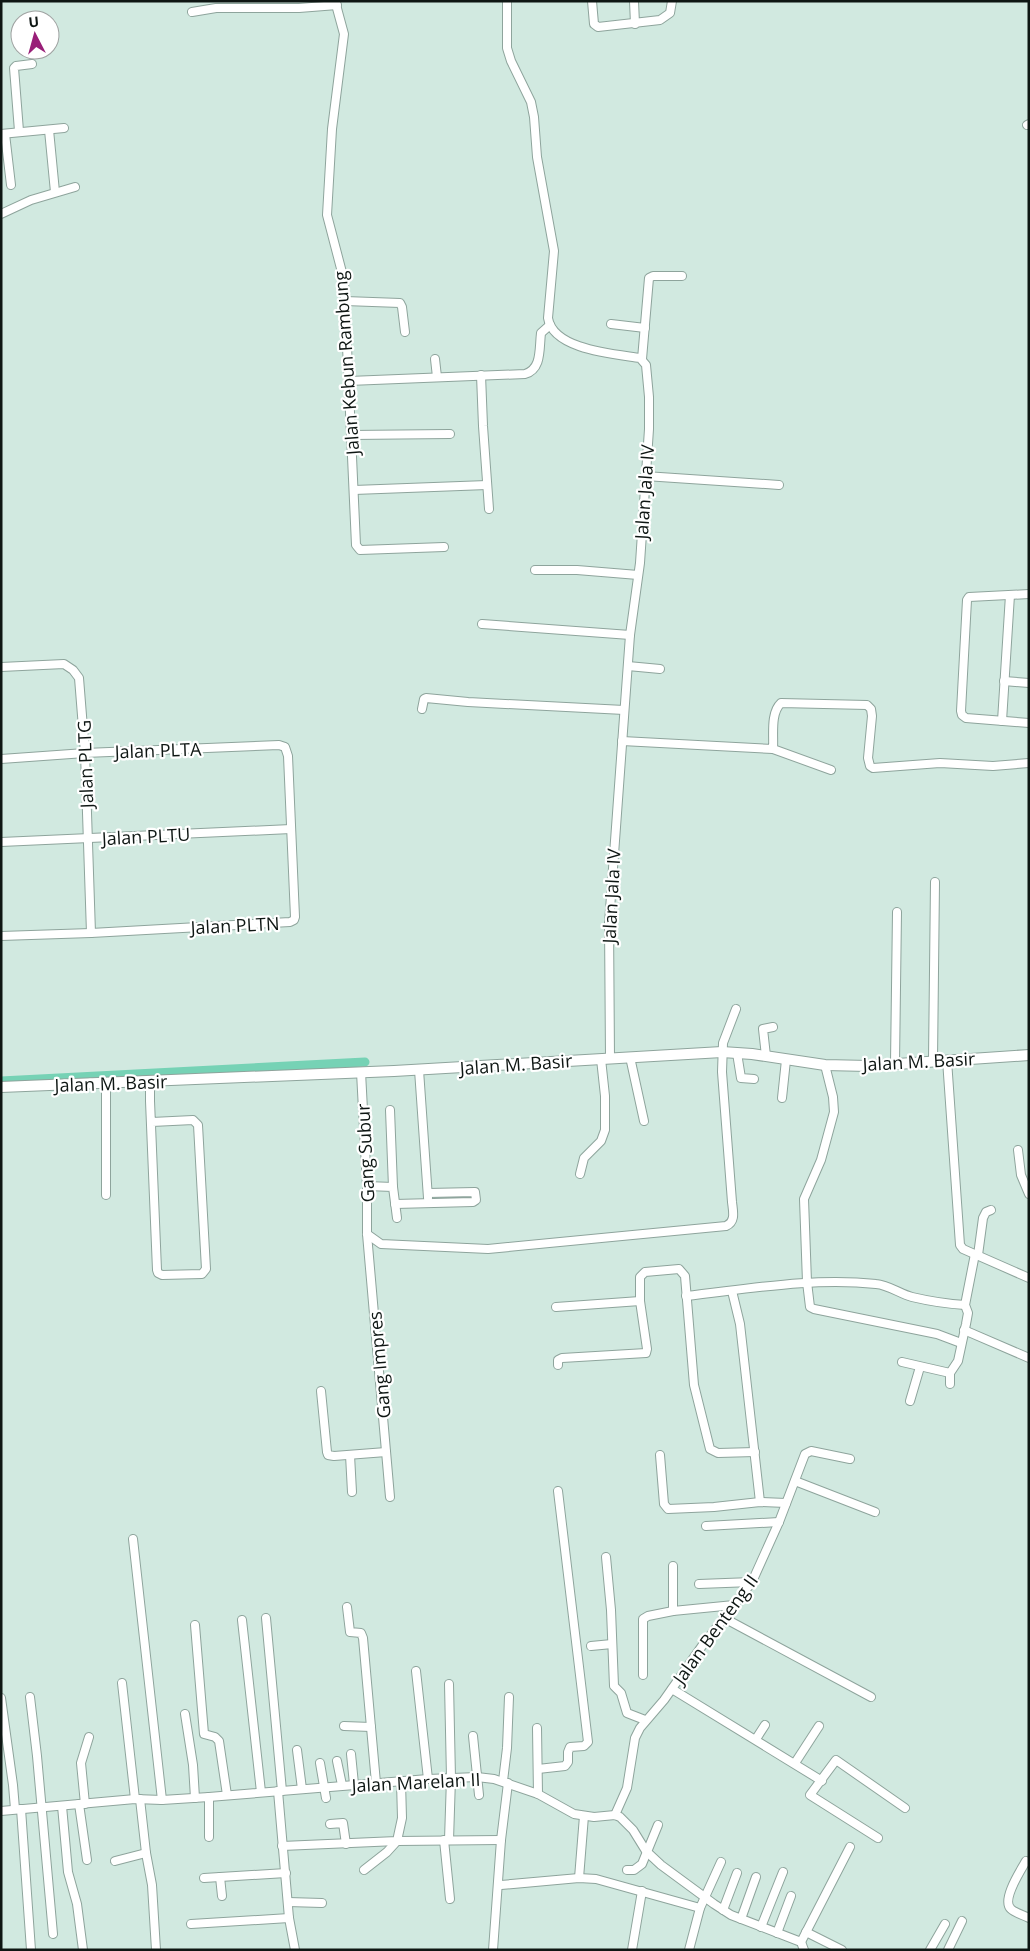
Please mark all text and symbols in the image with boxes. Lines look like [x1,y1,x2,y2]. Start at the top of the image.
north arrow [10,10,60,60]
text: U [27,12,40,32]
street label: Jalan Kebun Rambung [328,270,365,458]
street label: Jalan Jala IV [629,444,659,542]
street label: Jalan PLTG [71,719,99,811]
street label: Jalan PLTA [112,736,202,764]
street label: Jalan PLTU [99,822,191,850]
street label: Jalan Jala IV [596,848,625,946]
street label: Jalan PLTN [188,911,280,939]
street label: Jalan M. Basir [860,1046,977,1076]
street label: Jalan M. Basir [457,1048,574,1080]
street label: Jalan M. Basir [52,1069,168,1097]
street label: Gang Subur [350,1102,380,1203]
street label: Gang Impres [362,1310,396,1420]
street label: Jalan Benteng II [666,1569,763,1690]
street label: Jalan Marelan II [349,1767,481,1797]

